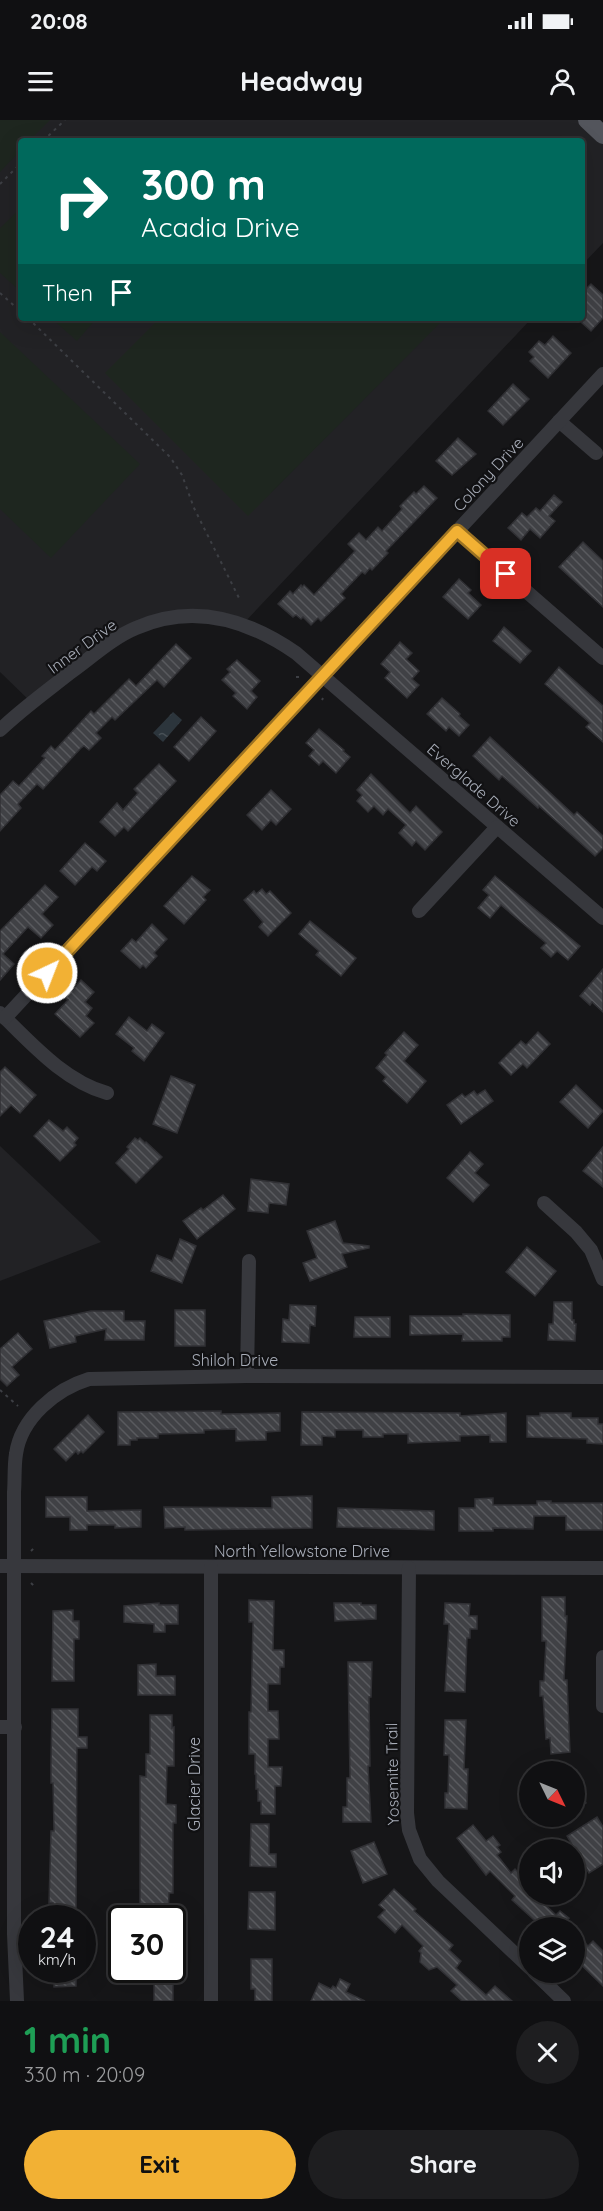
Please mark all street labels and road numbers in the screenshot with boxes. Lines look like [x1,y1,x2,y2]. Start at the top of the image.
street label: Colony Drive [448,433,528,515]
street label: Inner Drive [44,614,120,678]
street label: Everglade Drive [423,739,525,831]
street label: Shiloh Drive [192,1350,278,1370]
street label: North Yellowstone Drive [214,1541,390,1561]
street label: Yosemite Trail [381,1722,403,1826]
street label: Glacier Drive [184,1737,204,1831]

